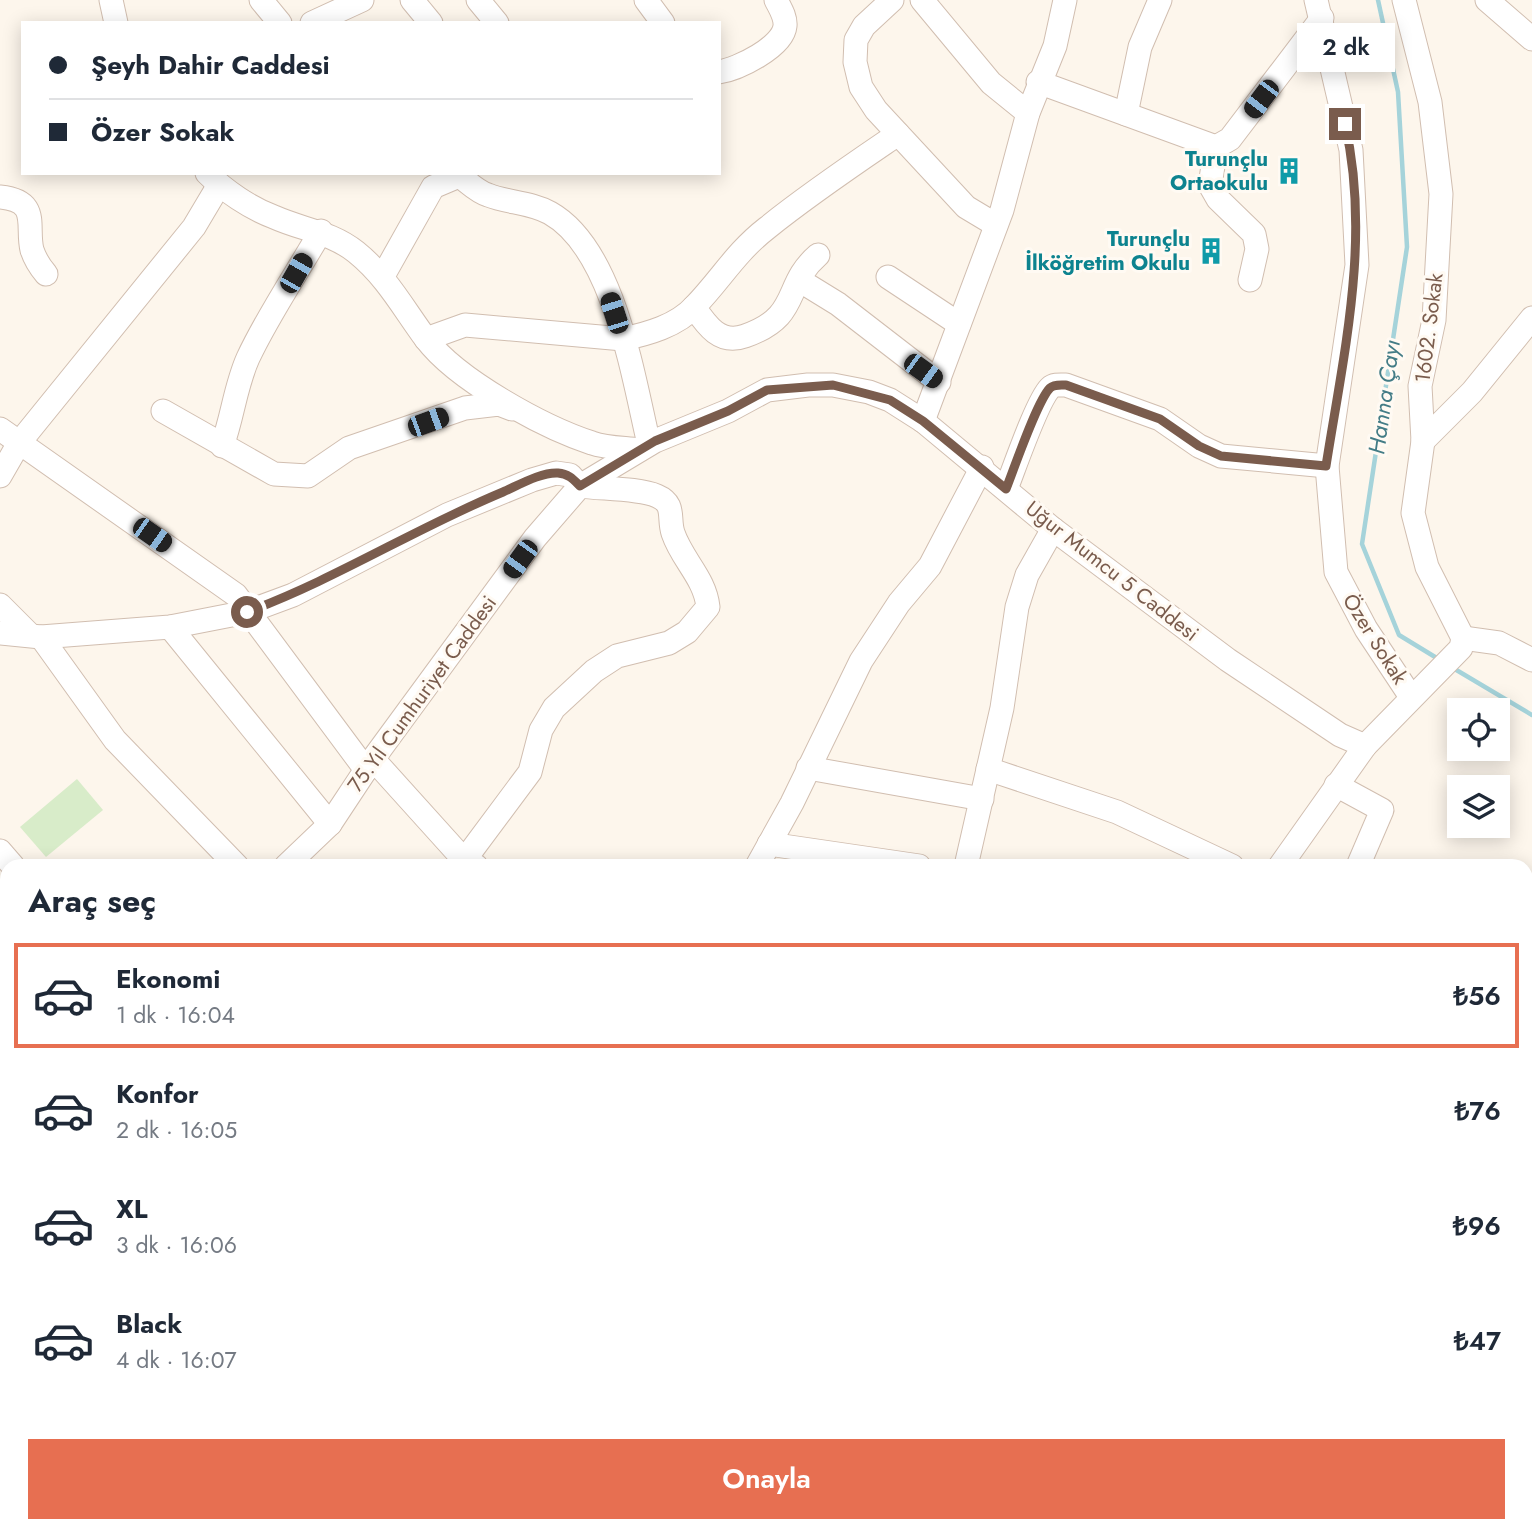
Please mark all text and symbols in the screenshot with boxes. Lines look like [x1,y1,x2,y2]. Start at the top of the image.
callout: 2 dk [1296,23,1394,72]
text: 2 dk [1322,30,1370,64]
text: Şeyh Dahir Caddesi [91,46,330,84]
car [1240,76,1283,122]
route end [1329,108,1361,140]
text: Özer Sokak [91,113,235,151]
place label: Turunçlu Ortaokulu [1170,144,1268,198]
building icon: Turunçlu Ortaokulu [1274,156,1304,186]
place label: Turunçlu İlköğretim Okulu [1025,224,1190,278]
building icon: Turunçlu İlköğretim Okulu [1196,236,1226,266]
car [277,250,316,296]
street label: 1602. Sokak [1407,271,1451,385]
car [598,290,631,336]
water label: Hanna Çayı [1359,337,1409,456]
car [900,350,947,392]
car [405,405,452,439]
street label: Uğur Mumcu 5 Caddesi [1019,494,1205,648]
car [129,514,176,556]
car [500,536,541,582]
street label: Özer Sokak [1335,588,1415,691]
street label: 75.Yıl Cumhuriyet Caddesi [340,589,504,799]
route start [231,596,263,628]
map controls [1447,698,1510,838]
button: locate [1447,698,1510,761]
button: layers [1447,775,1510,838]
text: Araç seç [28,878,156,924]
text: Ekonomi [116,960,220,998]
icon: car [32,964,95,1027]
text: ₺56 [1453,977,1501,1015]
text: 1 dk · 16:04 [116,998,235,1032]
text: Konfor [116,1075,199,1113]
icon: car [32,1079,95,1142]
text: ₺76 [1454,1092,1501,1130]
text: 2 dk · 16:05 [116,1113,237,1147]
text: XL [116,1190,148,1228]
icon: car [32,1194,95,1257]
text: ₺96 [1453,1207,1501,1245]
text: 3 dk · 16:06 [116,1228,237,1262]
text: Black [116,1305,182,1343]
icon: car [32,1309,95,1372]
text: ₺47 [1454,1322,1501,1360]
text: 4 dk · 16:07 [116,1343,237,1377]
button: Onayla [28,1439,1505,1519]

